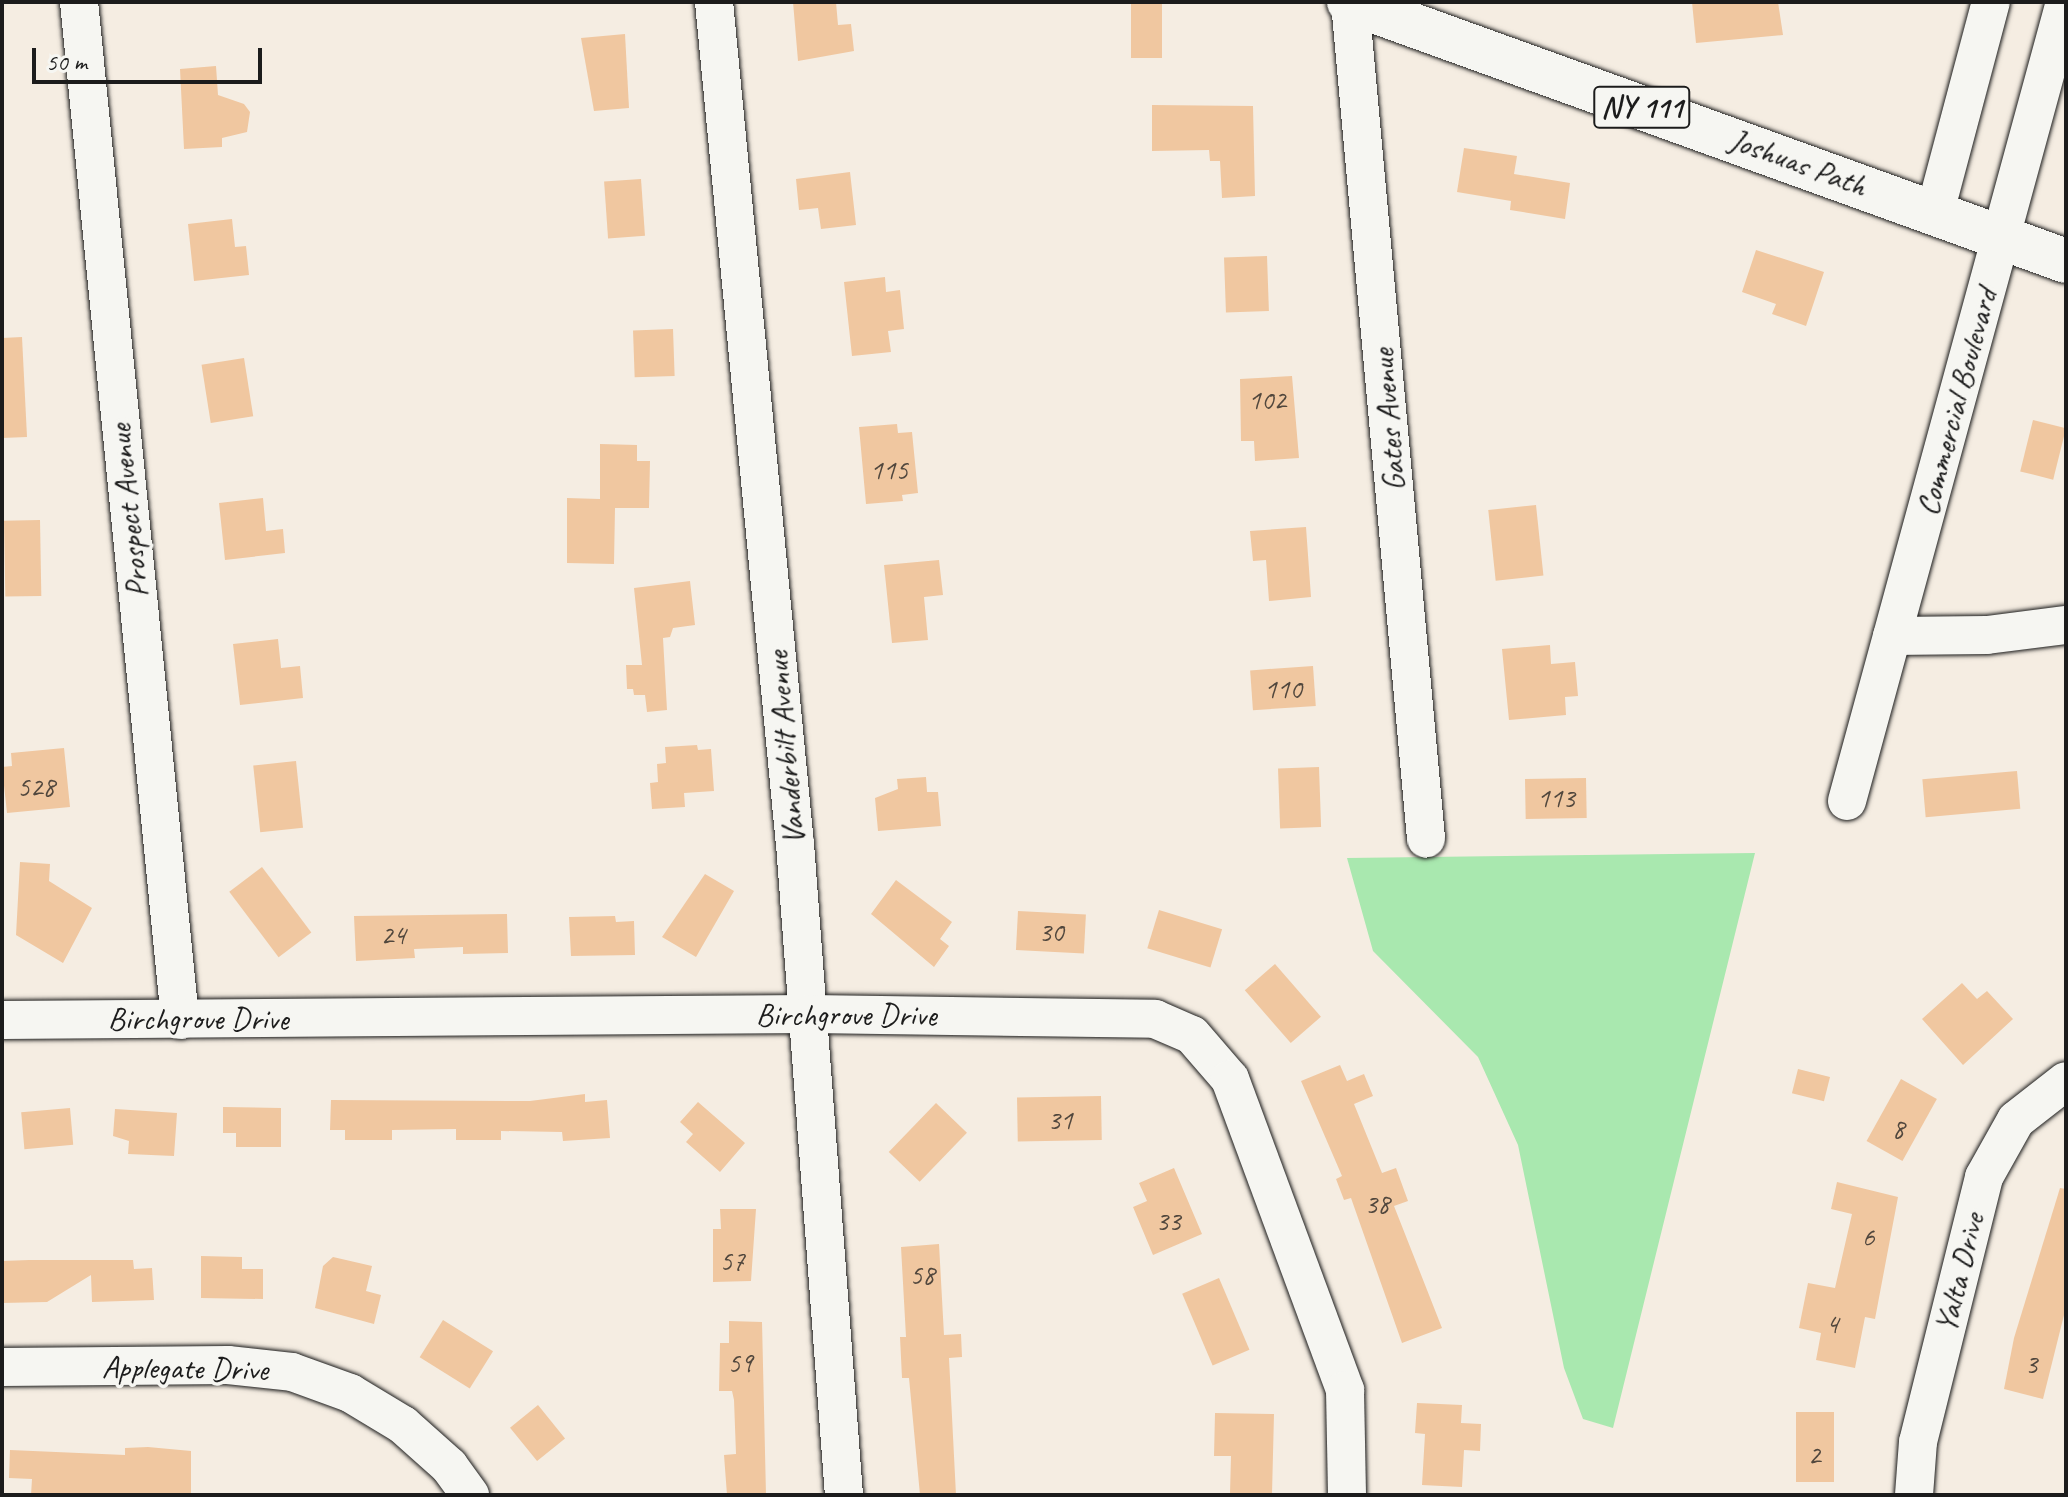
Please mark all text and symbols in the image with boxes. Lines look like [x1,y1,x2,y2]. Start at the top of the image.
scale bar [36,32,266,82]
text: 50 m [46,47,87,77]
road number: NY 111 [1592,81,1692,133]
street label: Joshuas Path [1724,121,1872,205]
street label: Commercial Boulevard [1908,284,2006,520]
street label: Gates Avenue [1364,347,1414,493]
house number: 102 [1248,383,1286,417]
street label: Prospect Avenue [101,422,157,600]
house number: 115 [870,453,908,487]
street label: Vanderbilt Avenue [758,650,814,846]
house number: 110 [1264,672,1302,706]
house number: 528 [17,770,55,804]
house number: 113 [1537,781,1575,815]
house number: 30 [1038,915,1064,949]
house number: 24 [380,918,406,952]
street label: Birchgrove Drive [756,996,936,1034]
street label: Birchgrove Drive [108,1000,288,1038]
house number: 31 [1047,1103,1073,1137]
house number: 8 [1892,1112,1904,1146]
house number: 38 [1364,1187,1390,1221]
house number: 33 [1155,1204,1181,1238]
street label: Yalta Drive [1927,1209,1993,1337]
house number: 6 [1862,1220,1874,1254]
house number: 57 [719,1244,745,1278]
house number: 58 [909,1258,935,1292]
house number: 4 [1826,1307,1838,1341]
house number: 59 [727,1346,753,1380]
house number: 3 [2025,1347,2037,1381]
street label: Applegate Drive [101,1348,269,1390]
house number: 2 [1808,1438,1820,1472]

